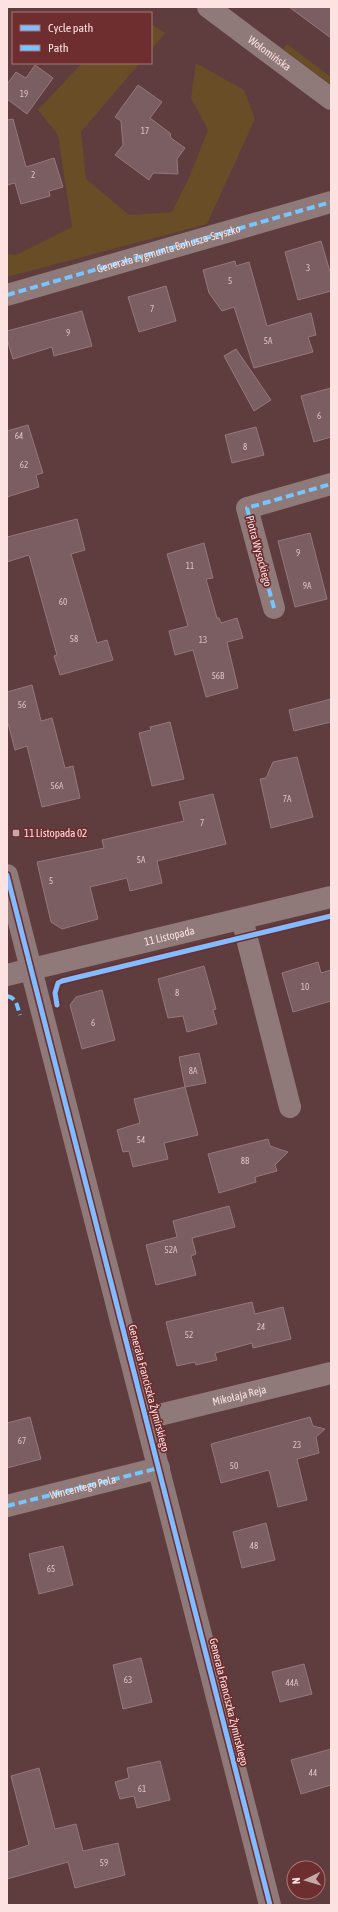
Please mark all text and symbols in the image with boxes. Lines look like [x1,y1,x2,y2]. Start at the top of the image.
legend [12,12,152,64]
text: Cycle path [48,21,93,35]
street label: Wołomińska [246,33,293,73]
text: Path [48,41,69,55]
house number: 19 [20,89,28,99]
house number: 17 [141,126,149,136]
house number: 2 [31,170,35,180]
street label: Generała Zygmunta Bohusza-Szyszko [95,222,242,275]
house number: 3 [306,263,310,273]
house number: 5 [228,276,232,286]
house number: 7 [150,304,154,314]
house number: 9 [66,328,70,338]
house number: 5A [264,336,273,346]
house number: 6 [317,411,321,421]
house number: 64 [15,431,23,441]
house number: 8 [243,442,247,452]
house number: 62 [20,460,28,470]
street label: Piotra Wysockiego [244,514,274,588]
house number: 9 [296,548,300,558]
house number: 11 [186,561,194,571]
house number: 9A [303,581,312,591]
house number: 60 [59,597,67,607]
house number: 58 [70,634,78,644]
house number: 13 [199,635,207,645]
house number: 56B [212,671,225,681]
house number: 56 [18,700,26,710]
house number: 56A [51,781,64,791]
house number: 7A [283,794,292,804]
house number: 7 [200,818,204,828]
place label: 11 Listopada 02 [24,827,87,839]
marker: 11 Listopada 02 [11,828,21,838]
house number: 5A [137,855,146,865]
house number: 5 [49,876,53,886]
street label: 11 Listopada [143,924,196,948]
house number: 10 [301,982,309,992]
house number: 8 [175,988,179,998]
house number: 6 [91,1018,95,1028]
house number: 8A [189,1066,198,1076]
house number: 54 [137,1135,145,1145]
house number: 8B [241,1156,250,1166]
house number: 52A [165,1245,178,1255]
house number: 24 [257,1322,265,1332]
street label: Generała Franciszka Żymirskiego [126,1323,172,1453]
house number: 52 [185,1330,193,1340]
street label: Mikołaja Reja [211,1383,267,1408]
house number: 67 [18,1436,26,1446]
house number: 23 [293,1440,301,1450]
house number: 50 [230,1461,238,1471]
street label: Wincentego Pola [48,1473,117,1501]
house number: 48 [250,1541,258,1551]
house number: 65 [47,1564,55,1574]
street label: Generała Franciszka Żymirskiego [207,1637,251,1767]
house number: 63 [124,1675,132,1685]
house number: 44A [286,1678,299,1688]
house number: 44 [309,1768,317,1778]
house number: 61 [138,1784,146,1794]
house number: 59 [100,1858,108,1868]
north arrow [286,1860,326,1900]
text: N [290,1877,302,1885]

